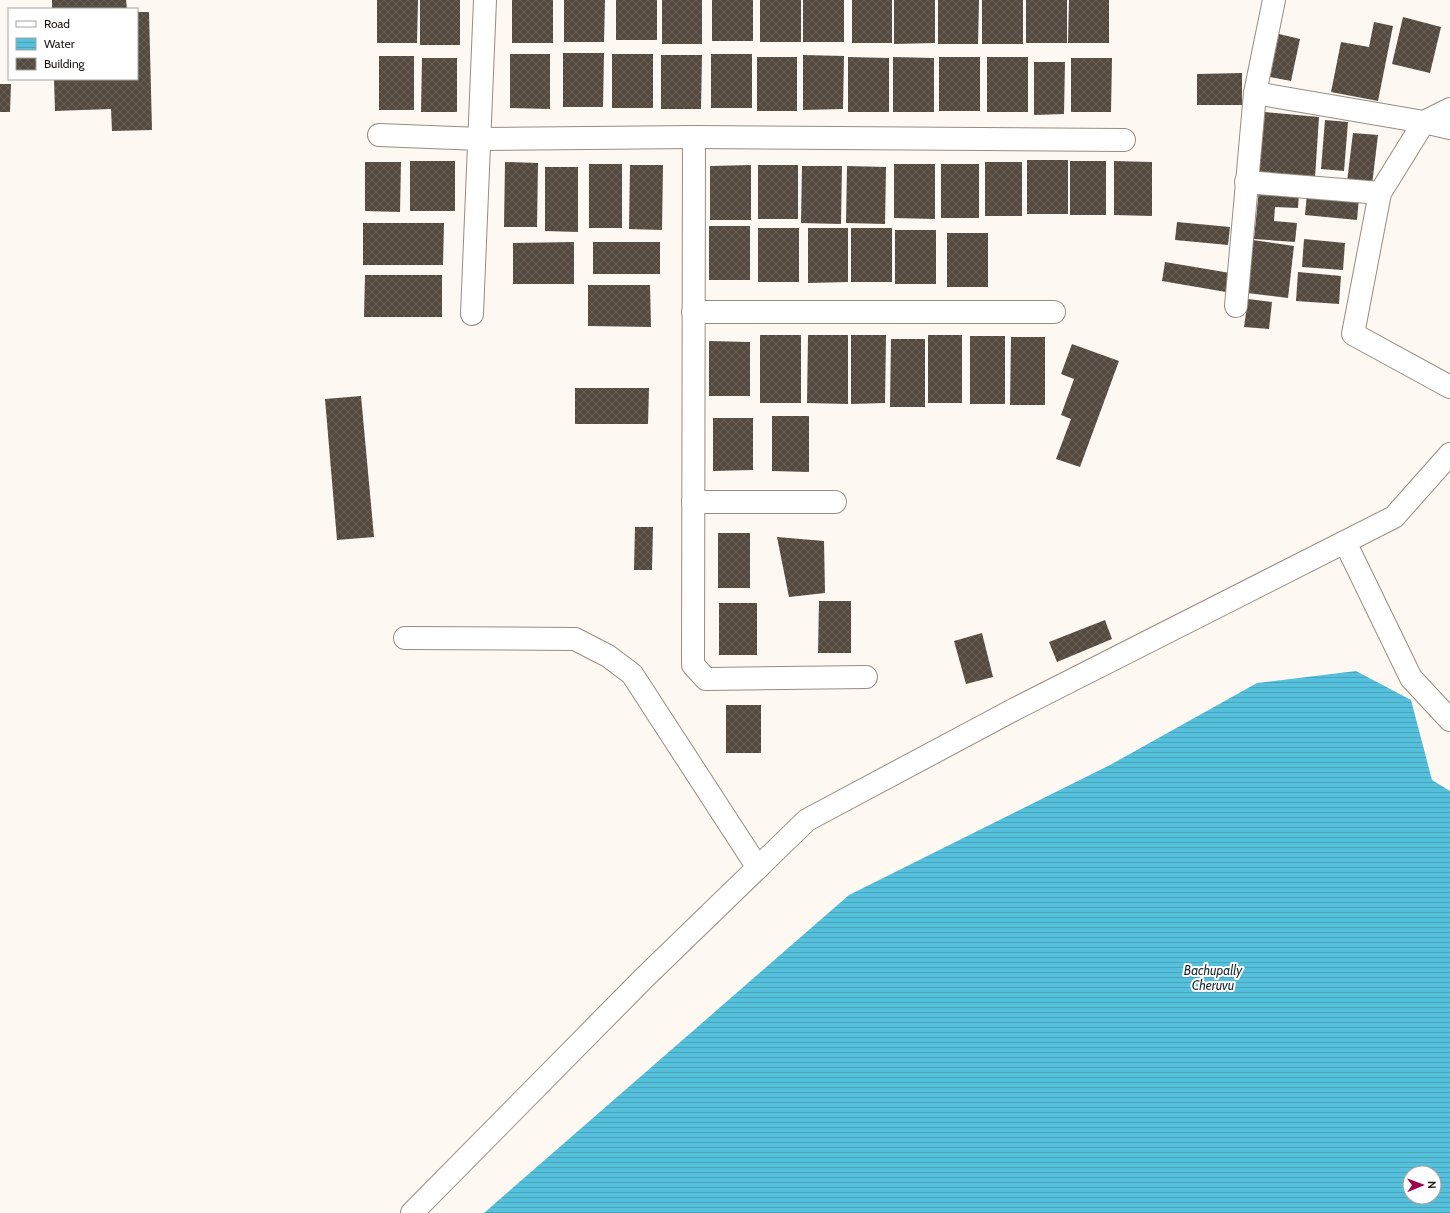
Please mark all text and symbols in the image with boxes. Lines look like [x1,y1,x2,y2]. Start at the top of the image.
legend [8,8,138,80]
text: Road [44,16,70,31]
text: Water [44,36,75,51]
text: Building [44,56,86,71]
water label: Bachupally Cheruvu [1184,962,1243,993]
north arrow [1402,1165,1442,1205]
text: N [1425,1181,1439,1189]

